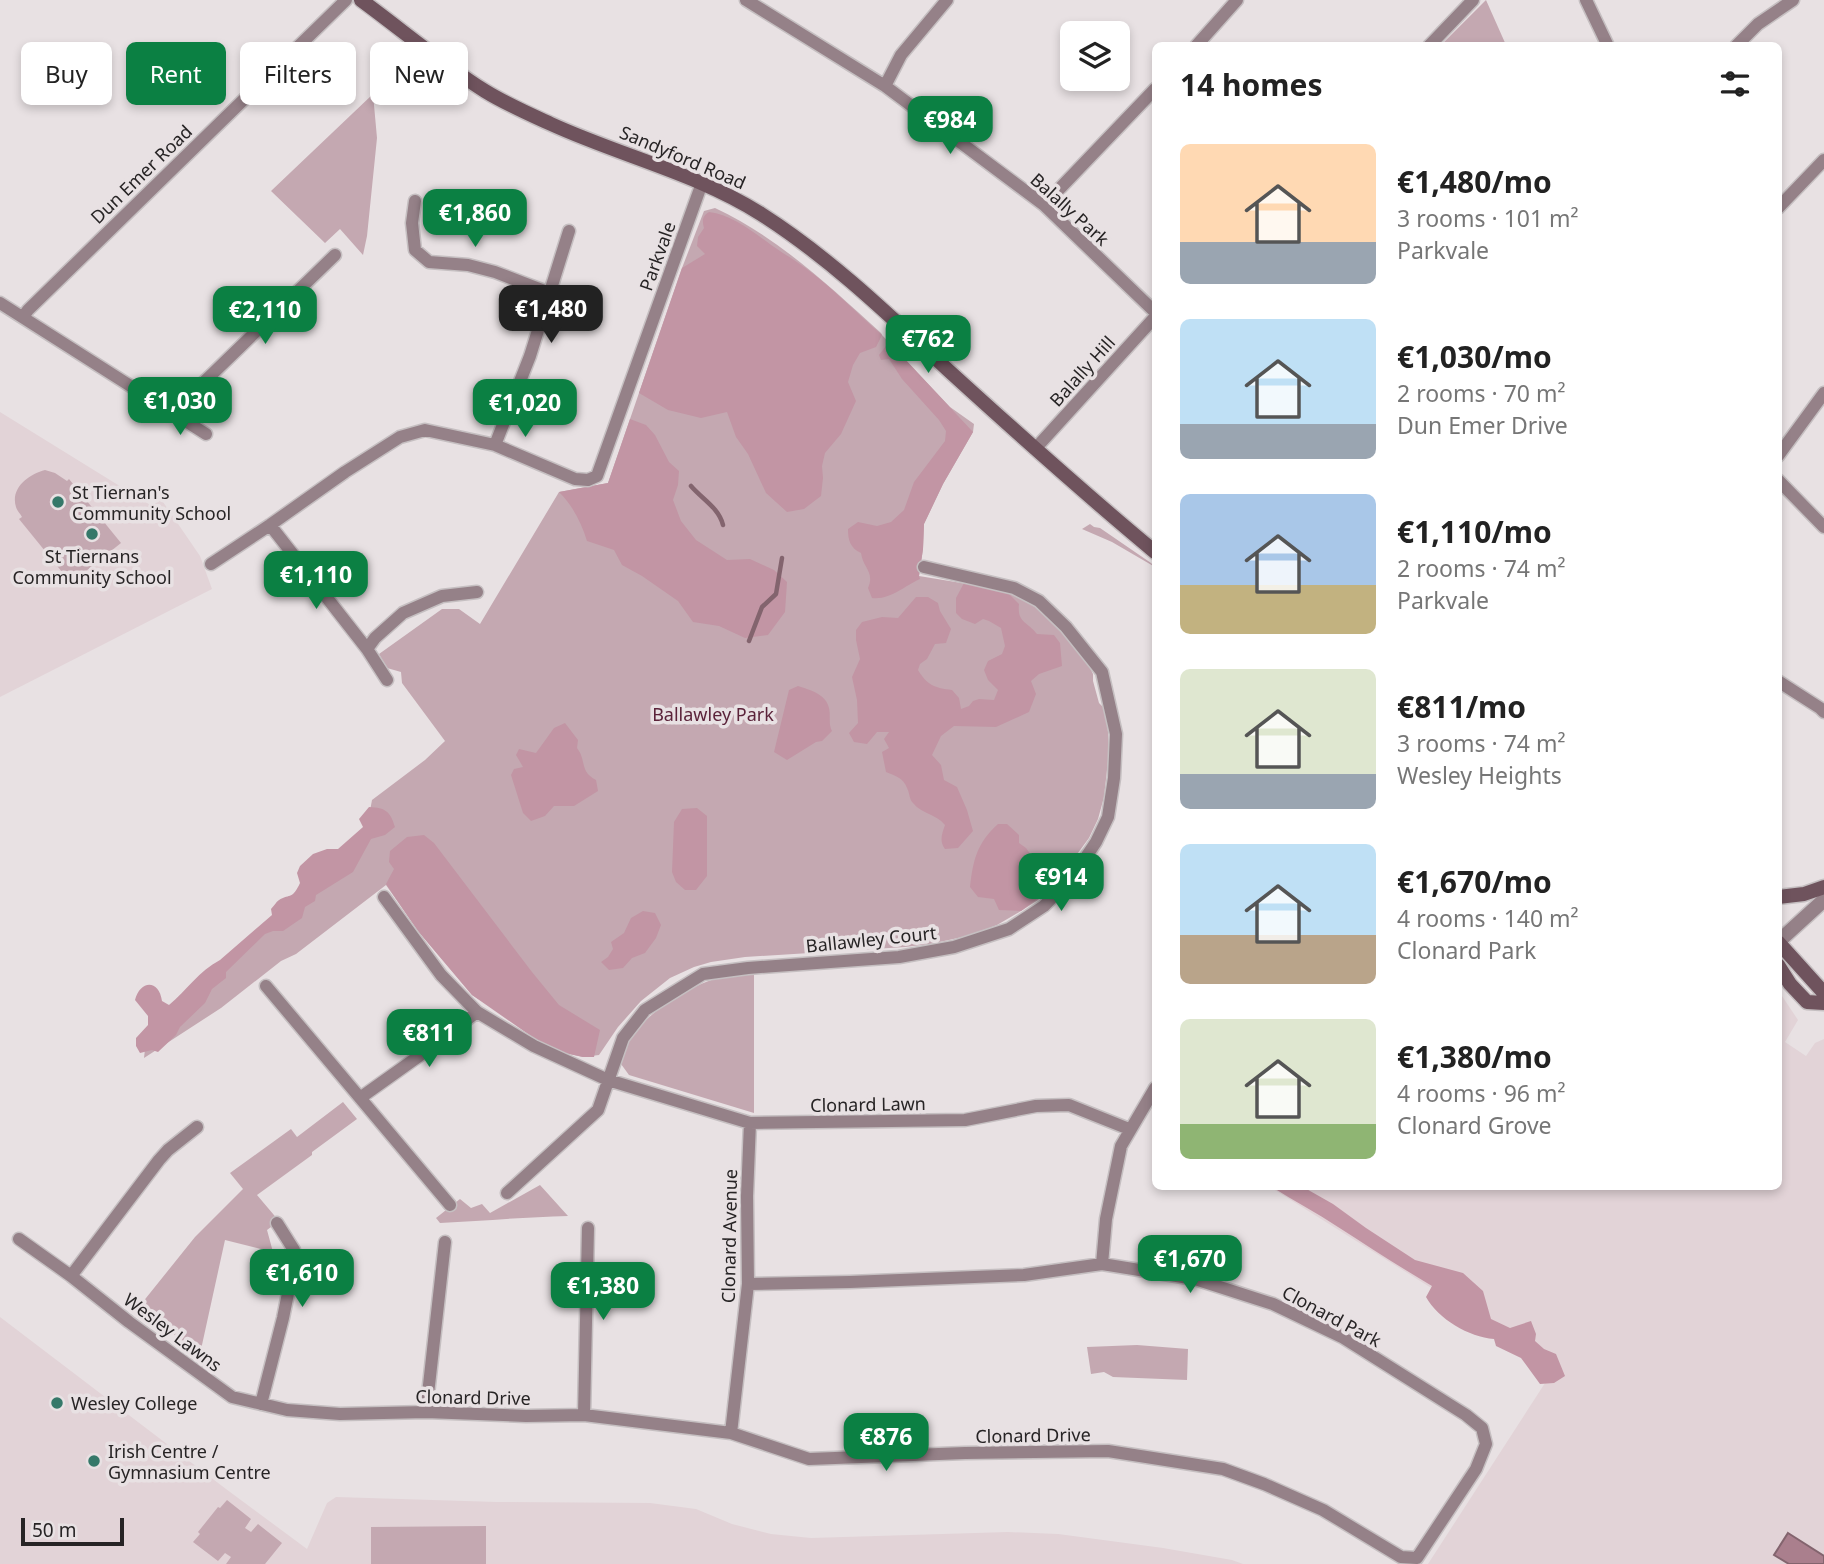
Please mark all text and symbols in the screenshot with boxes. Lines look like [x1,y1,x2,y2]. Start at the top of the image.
map controls [1060,21,1130,91]
button: layers [1060,21,1130,91]
chip: Buy [21,42,112,105]
chip: Rent [126,42,226,105]
chip: Filters [240,42,356,105]
chip: New [370,42,468,105]
text: 14 homes [1180,64,1323,105]
icon: filters [1716,65,1754,103]
pin: €984 [909,96,991,156]
text: €984 [924,103,976,135]
street label: Dun Emer Road [85,119,197,229]
street label: Sandyford Road [616,120,750,194]
text: €1,480/mo [1397,161,1552,202]
street label: Balally Park [1026,167,1115,251]
icon: home [1236,172,1320,256]
pin: €1,860 [418,190,532,249]
text: €1,860 [439,196,511,228]
text: 3 rooms · 101 m² [1397,202,1579,234]
street label: Parkvale [633,218,681,294]
text: Parkvale [1397,234,1489,266]
pin: €2,110 [208,286,322,346]
pin: €1,480 [494,286,608,345]
text: €1,480 [515,292,587,324]
text: €2,110 [229,293,301,325]
pin: €762 [887,316,969,375]
text: €762 [902,322,954,354]
street label: Balally Hill [1044,331,1120,411]
text: €1,030/mo [1397,336,1552,377]
icon: home [1236,347,1320,431]
text: 2 rooms · 70 m² [1397,377,1566,409]
pin: €1,030 [123,378,237,437]
pin: €1,020 [468,380,582,439]
text: €1,030 [144,384,216,416]
text: €1,020 [489,386,561,418]
text: Dun Emer Drive [1397,409,1568,441]
place label: St Tiernan's Community School [72,480,231,525]
marker: St Tiernan's Community School [50,494,66,510]
text: €1,110/mo [1397,511,1552,552]
icon: home [1236,522,1320,606]
marker: St Tiernans Community School [84,526,100,542]
place label: St Tiernans Community School [12,544,172,589]
pin: €1,110 [259,552,373,611]
text: 2 rooms · 74 m² [1397,552,1566,584]
text: €1,110 [280,558,352,590]
text: Parkvale [1397,584,1489,616]
text: €811/mo [1397,686,1526,727]
icon: home [1236,697,1320,781]
park label: Ballawley Park [652,702,774,726]
text: 3 rooms · 74 m² [1397,727,1566,759]
text: Wesley Heights [1397,759,1562,791]
pin: €914 [1020,853,1102,913]
text: €914 [1035,860,1087,892]
text: €1,670/mo [1397,861,1552,902]
icon: home [1236,872,1320,956]
text: 4 rooms · 140 m² [1397,902,1579,934]
street label: Ballawley Court [805,920,938,958]
text: Clonard Park [1397,934,1536,966]
pin: €811 [388,1010,470,1069]
text: €811 [403,1016,455,1048]
text: €1,380/mo [1397,1036,1552,1077]
icon: home [1236,1047,1320,1131]
text: 4 rooms · 96 m² [1397,1077,1566,1109]
street label: Clonard Lawn [810,1091,926,1117]
text: Clonard Grove [1397,1109,1552,1141]
street label: Clonard Avenue [716,1169,742,1303]
pin: €1,670 [1133,1236,1247,1295]
text: €1,670 [1154,1242,1226,1274]
pin: €1,610 [245,1250,359,1309]
text: €1,610 [266,1256,338,1288]
pin: €1,380 [546,1262,660,1322]
text: €1,380 [567,1269,639,1301]
street label: Clonard Park [1278,1280,1386,1352]
street label: Wesley Lawns [119,1287,227,1377]
street label: Clonard Drive [415,1384,531,1410]
place label: Wesley College [71,1391,197,1415]
marker: Wesley College [49,1395,65,1411]
pin: €876 [845,1414,927,1473]
text: €876 [860,1420,912,1452]
street label: Clonard Drive [975,1422,1091,1448]
place label: Irish Centre / Gymnasium Centre [108,1439,271,1484]
marker: Irish Centre / Gymnasium Centre [86,1453,102,1469]
scale bar [21,1515,124,1547]
text: 50 m [32,1517,76,1543]

